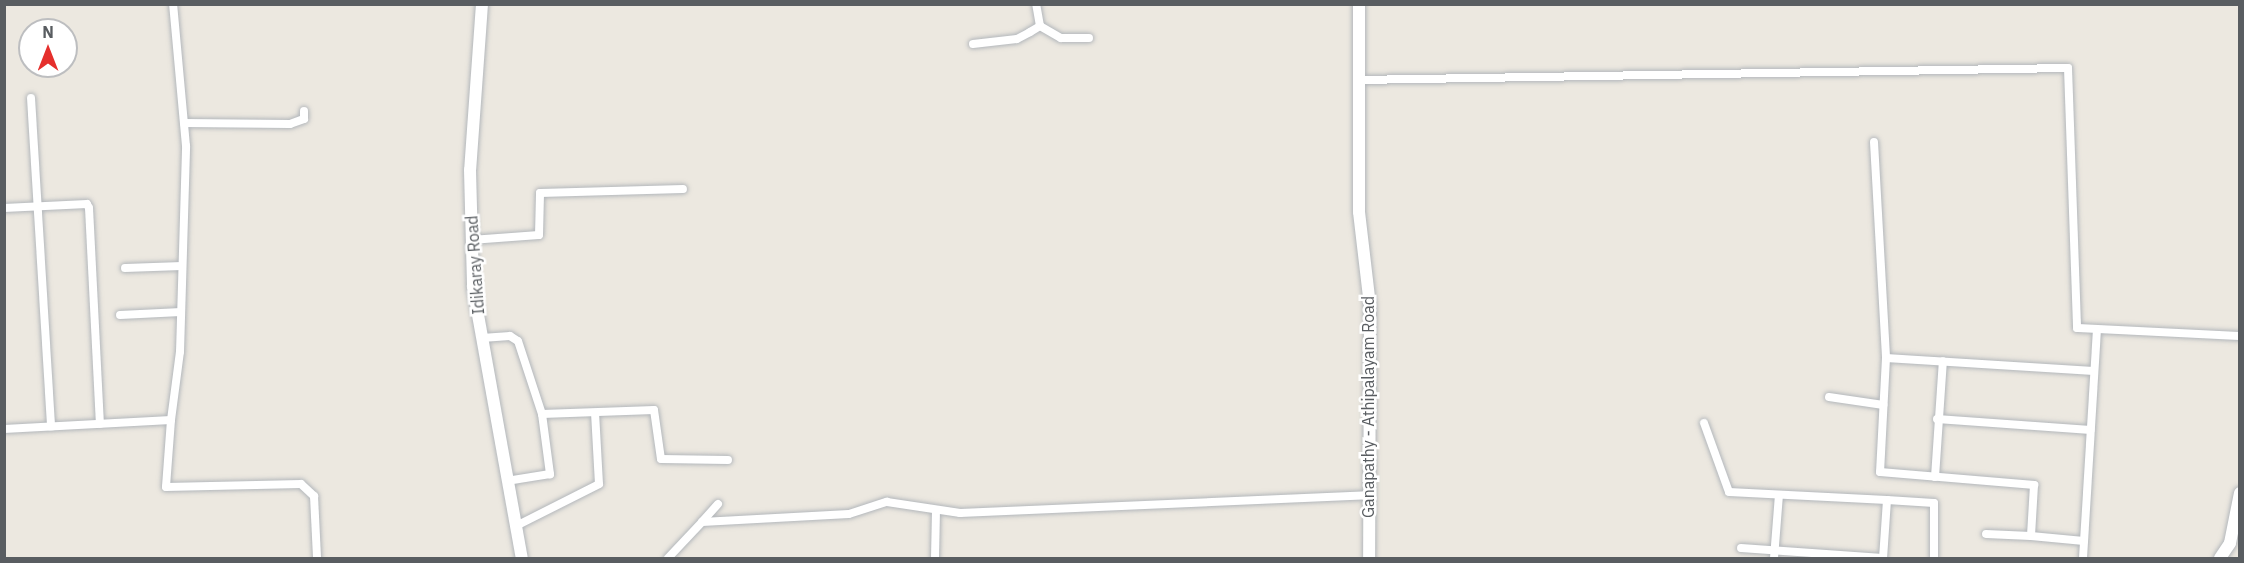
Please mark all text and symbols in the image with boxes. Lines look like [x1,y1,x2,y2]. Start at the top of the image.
north arrow [18,18,78,78]
text: N [42,22,54,42]
street label: Idikaray Road [462,215,488,315]
street label: Ganapathy - Athipalayam Road [1358,296,1378,518]

